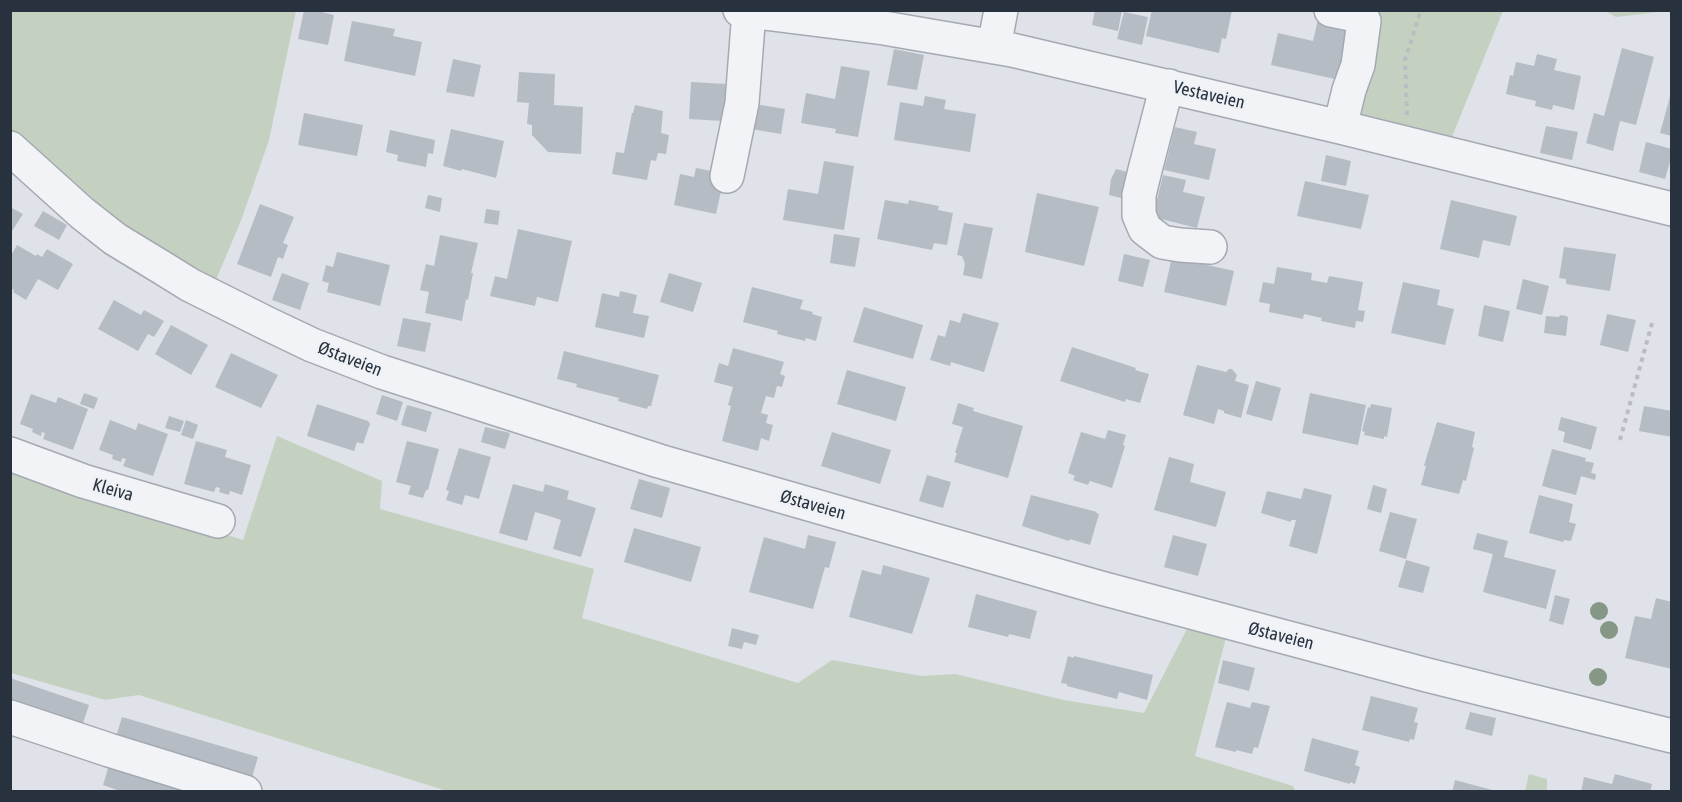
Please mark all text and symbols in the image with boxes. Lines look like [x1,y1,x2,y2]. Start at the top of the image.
street label: Vestaveien [1171,76,1247,114]
street label: Østaveien [315,337,385,381]
street label: Kleiva [90,474,136,506]
street label: Østaveien [778,485,848,525]
street label: Østaveien [1246,617,1316,655]

